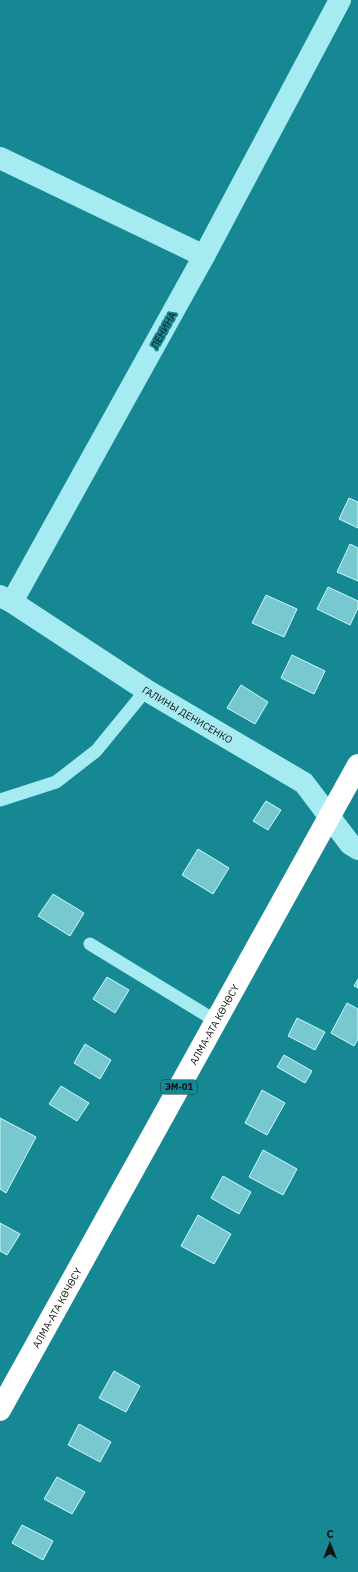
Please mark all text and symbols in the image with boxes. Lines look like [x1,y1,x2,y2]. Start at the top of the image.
street label: ЛЕНИНА [148,309,179,351]
street label: ГАЛИНЫ ДЕНИСЕНКО [140,683,235,747]
street label: АЛМА-АТА КӨЧӨСҮ [187,982,242,1067]
road number: ЭМ-01 [161,1080,197,1094]
street label: АЛМА-АТА КӨЧӨСҮ [30,1265,85,1351]
north arrow [310,1524,350,1564]
text: С [326,1527,334,1541]

